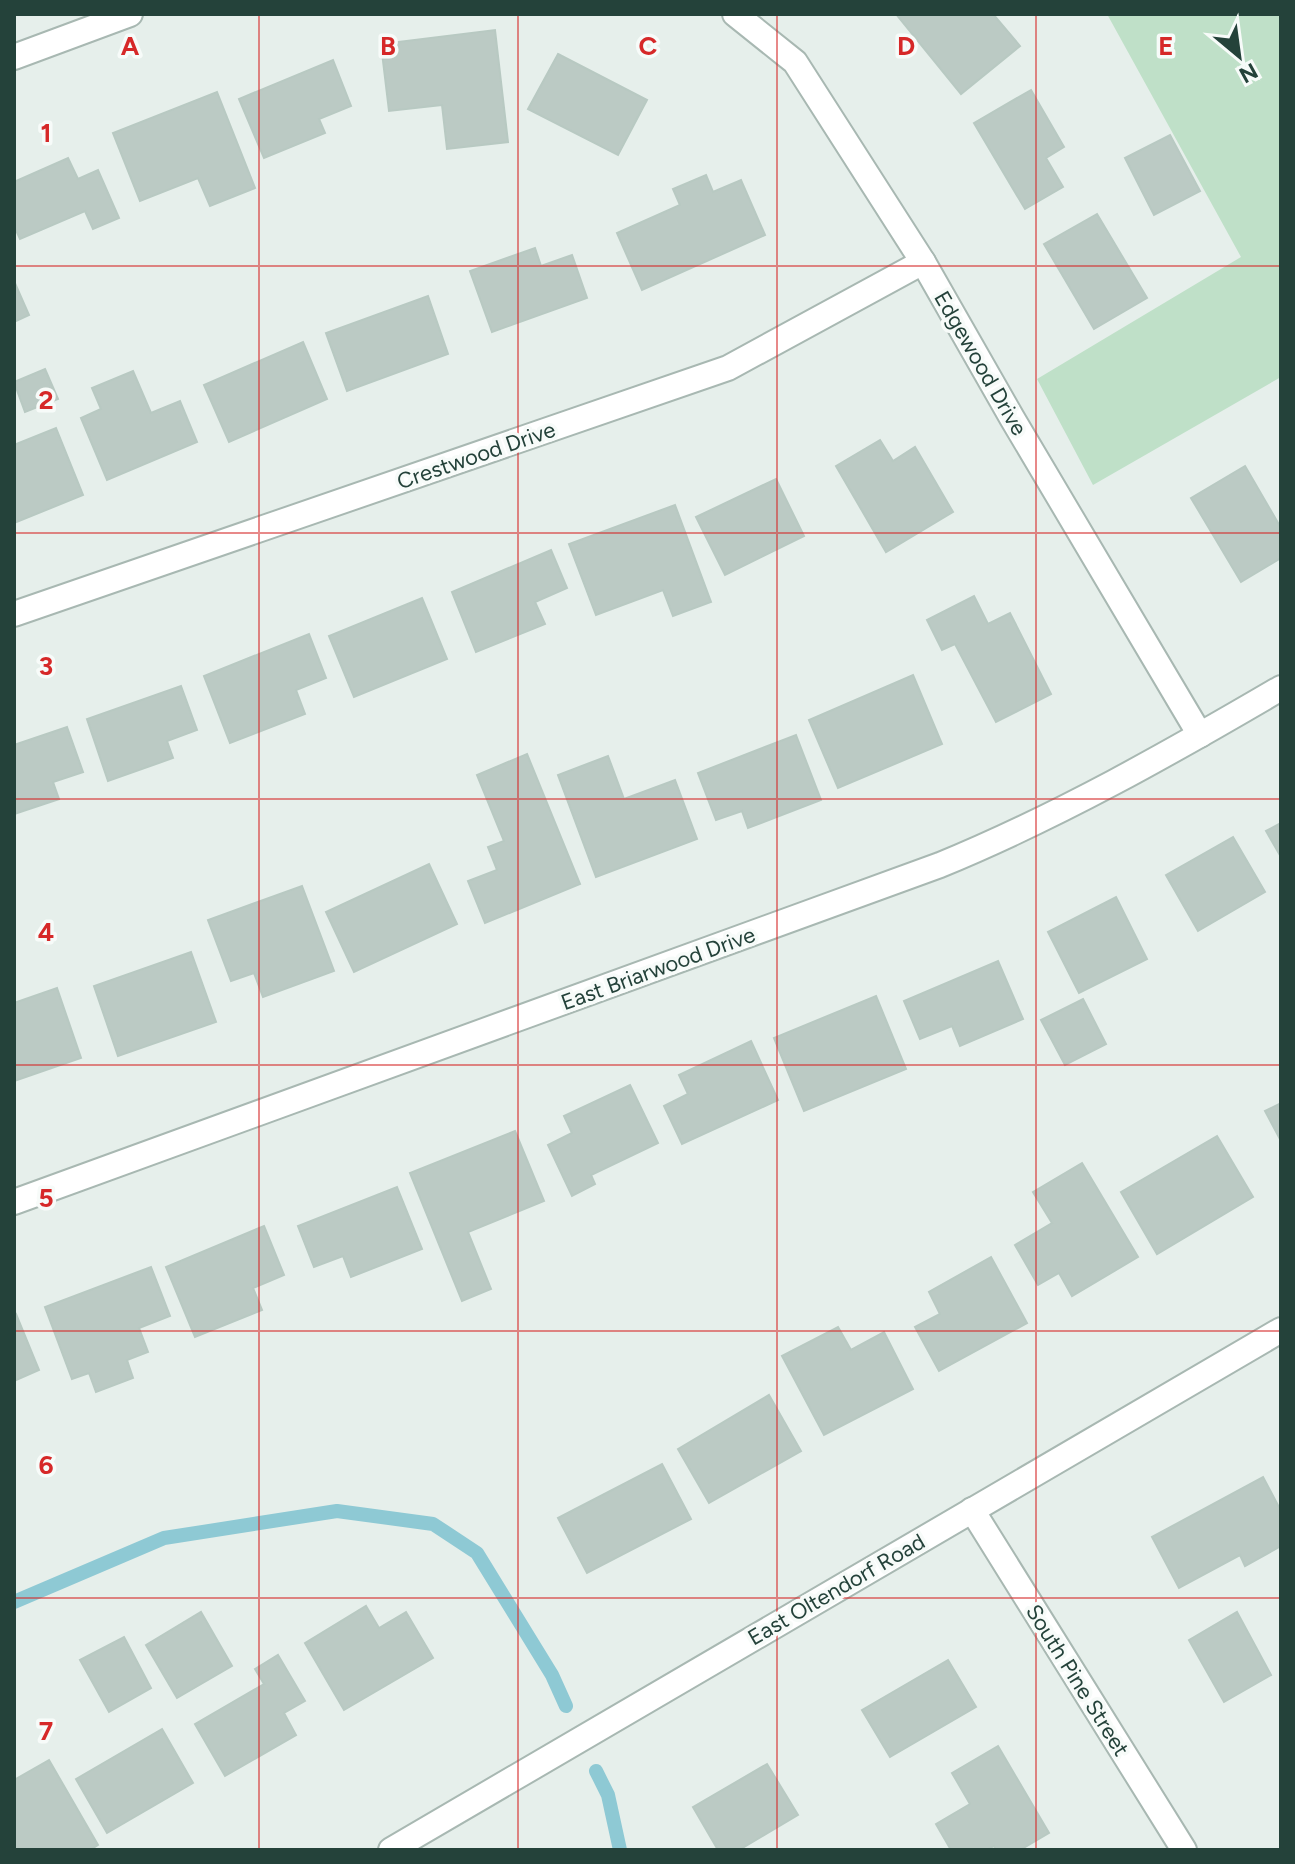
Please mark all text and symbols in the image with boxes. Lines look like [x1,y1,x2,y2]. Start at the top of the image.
north arrow [1199,16,1279,96]
text: A [121,30,140,62]
text: B [380,30,396,62]
text: C [639,30,658,62]
text: D [897,30,915,62]
text: E [1158,30,1174,62]
text: N [1234,57,1262,89]
text: 1 [41,117,51,149]
street label: Edgewood Drive [928,286,1033,440]
text: 2 [38,384,54,416]
street label: Crestwood Drive [393,416,559,495]
text: 3 [39,650,53,682]
text: 4 [38,916,54,948]
street label: East Briarwood Drive [557,921,759,1016]
text: 5 [38,1182,54,1214]
text: 6 [38,1449,54,1481]
street label: East Oltendorf Road [743,1528,930,1651]
street label: South Pine Street [1020,1599,1135,1761]
text: 7 [39,1715,53,1747]

